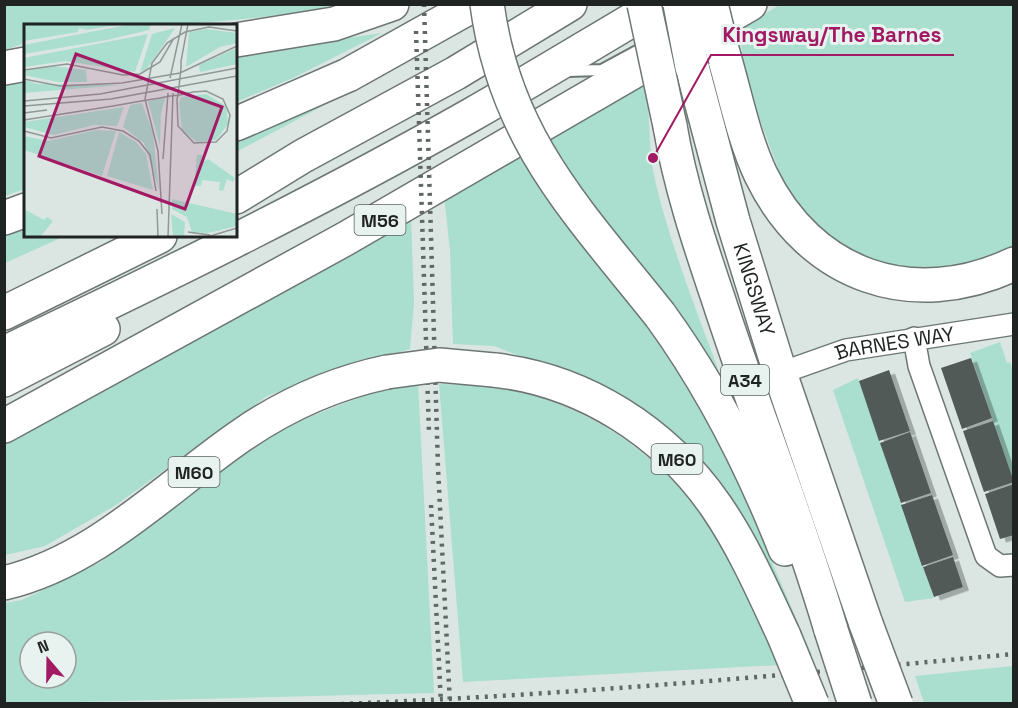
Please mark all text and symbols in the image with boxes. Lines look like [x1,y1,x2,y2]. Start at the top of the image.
callout: Kingsway/The Barnes [711,16,954,55]
text: Kingsway/The Barnes [722,21,942,48]
inset map [24,24,237,237]
road number: M56 [354,205,406,235]
street label: KINGSWAY [728,240,781,339]
street label: BARNES WAY [831,320,956,366]
road number: A34 [721,365,769,395]
road number: M60 [652,444,702,474]
road number: M60 [168,457,220,487]
north arrow [18,630,78,690]
text: N [34,635,52,658]

